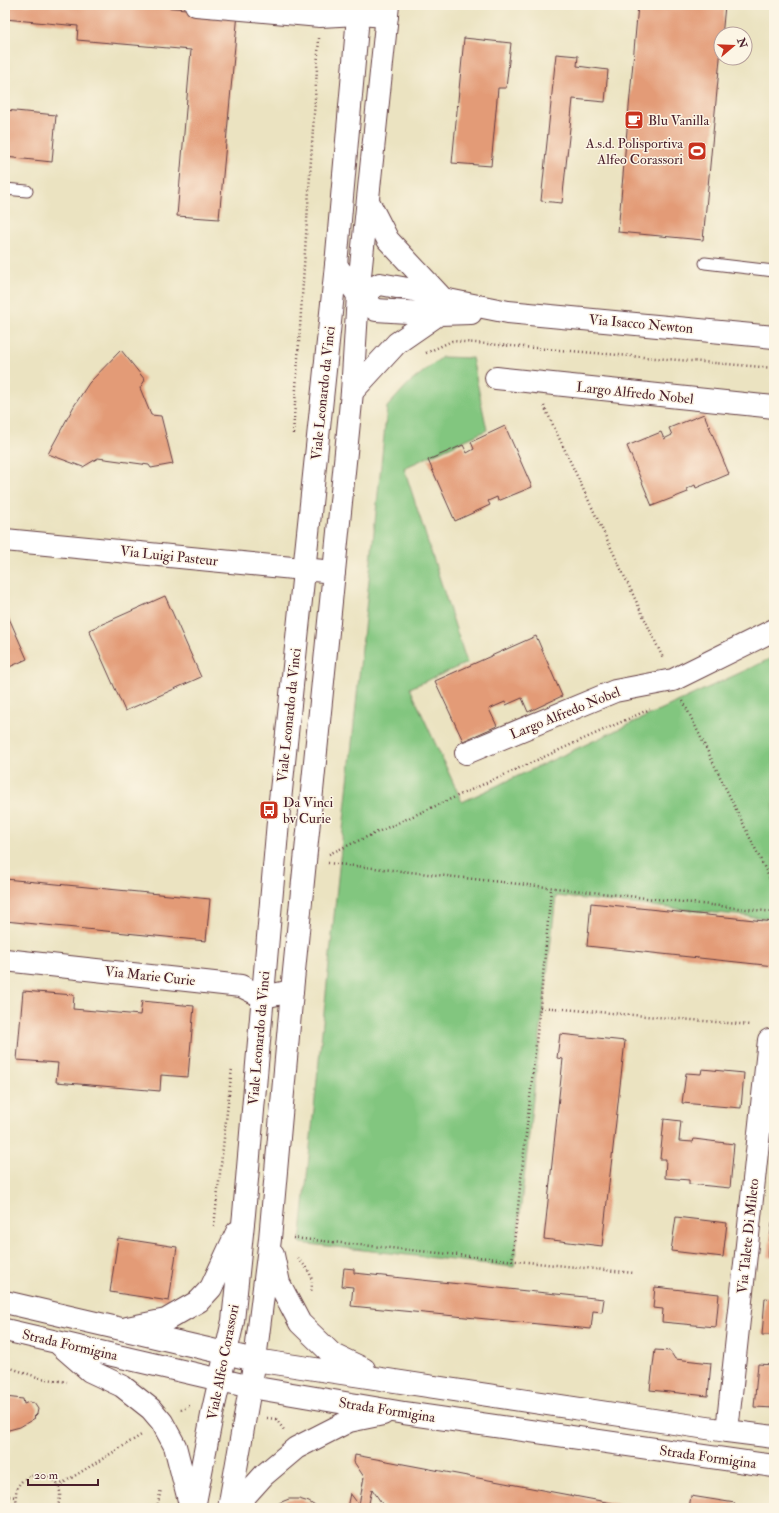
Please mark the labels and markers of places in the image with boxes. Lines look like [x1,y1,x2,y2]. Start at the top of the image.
cafe icon: Blu Vanilla [623,109,645,131]
place label: Blu Vanilla [648,112,709,129]
place label: A.s.d. Polisportiva Alfeo Corassori [585,135,683,168]
sports icon: A.s.d. Polisportiva Alfeo Corassori [686,140,708,162]
place label: Da Vinci bv Curie [283,794,334,827]
bus stop icon: Da Vinci bv Curie [258,799,280,821]

